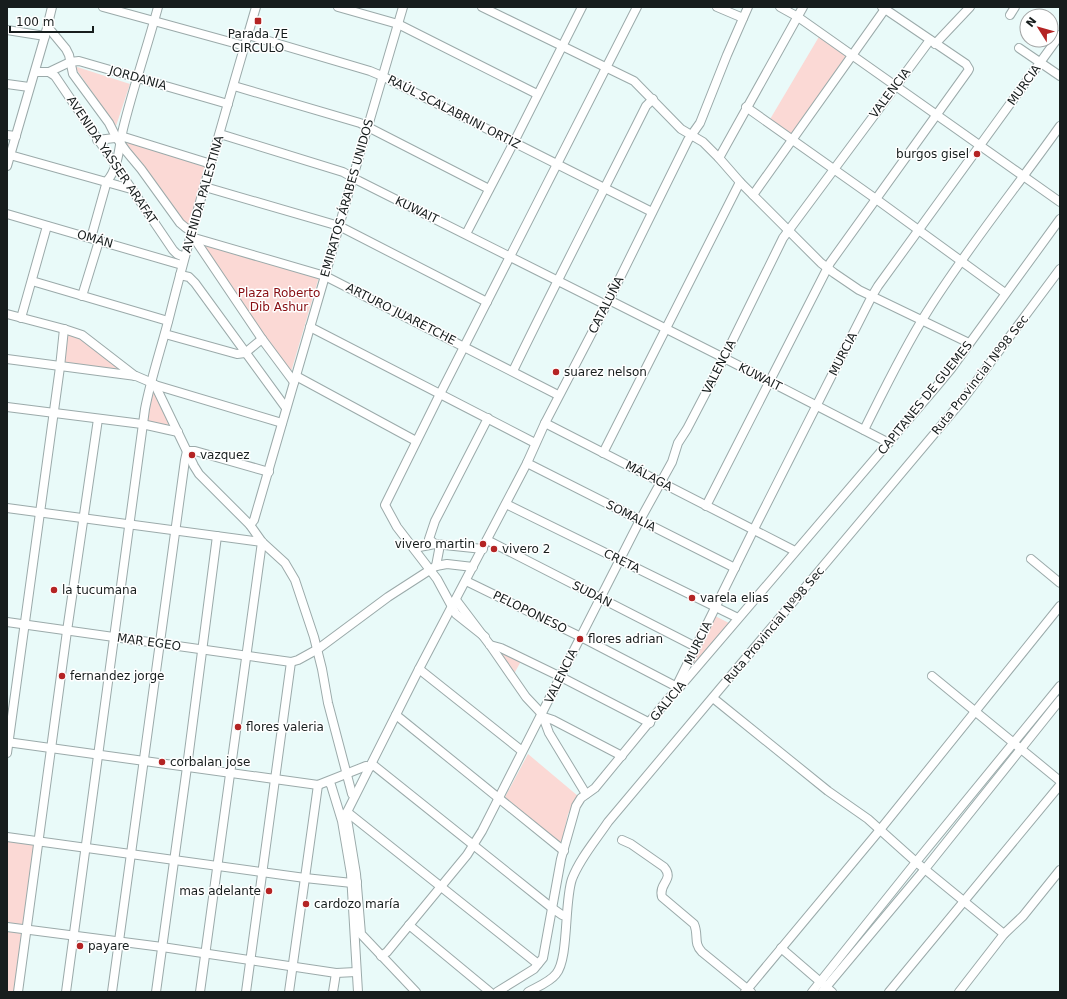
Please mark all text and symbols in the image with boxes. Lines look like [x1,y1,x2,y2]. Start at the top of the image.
scale bar [10,8,93,34]
north arrow [1019,8,1059,48]
text: 100 m [16,15,54,29]
text: N [1023,15,1039,30]
marker: Parada 7E CIRCULO [253,16,263,26]
place label: Parada 7E CIRCULO [228,27,288,55]
street label: MURCIA [1005,61,1044,108]
street label: JORDANIA [107,63,169,93]
street label: VALENCIA [867,65,914,121]
street label: RAÚL SCALABRINI ORTIZ [385,71,523,152]
street label: AVENIDA YASSER ARAFAT [64,93,160,227]
street label: EMIRATOS ÁRABES UNIDOS [317,117,376,279]
street label: AVENIDA PALESTINA [180,133,227,254]
place label: burgos gisel [896,147,969,161]
marker: burgos gisel [972,149,982,159]
street label: KUWAIT [393,193,442,227]
street label: OMÁN [75,226,115,251]
street label: CATALUÑA [585,273,627,336]
street label: ARTURO JUARETCHE [344,280,458,348]
park label: Plaza Roberto Dib Ashur [238,286,320,314]
street label: Ruta Provincial Nº98 Sec [929,312,1031,438]
street label: MURCIA [826,329,860,378]
street label: VALENCIA [699,337,739,396]
street label: CAPITANES DE GUEMES [875,338,975,458]
street label: KUWAIT [736,360,785,394]
place label: suarez nelson [564,365,647,379]
marker: suarez nelson [551,367,561,377]
place label: vazquez [200,448,250,462]
marker: vazquez [187,450,197,460]
street label: MÁLAGA [623,457,676,494]
street label: SOMALIA [604,497,659,535]
place label: vivero martin [395,537,475,551]
marker: vivero martin [478,539,488,549]
place label: vivero 2 [502,542,550,556]
marker: vivero 2 [489,544,499,554]
street label: CRETA [601,546,643,576]
street label: Ruta Provincial Nº98 Sec [721,564,827,686]
street label: SUDÁN [570,577,615,610]
place label: la tucumana [62,583,137,597]
marker: la tucumana [49,585,59,595]
street label: PELOPONESO [491,588,569,636]
place label: varela elias [700,591,769,605]
marker: varela elias [687,593,697,603]
street label: MURCIA [681,618,715,667]
street label: MAR EGEO [116,631,182,653]
place label: flores adrian [588,632,663,646]
marker: flores adrian [575,634,585,644]
street label: VALENCIA [542,646,581,706]
place label: fernandez jorge [70,669,164,683]
marker: fernandez jorge [57,671,67,681]
street label: GALICIA [647,678,689,724]
place label: flores valeria [246,720,324,734]
marker: flores valeria [233,722,243,732]
place label: corbalan jose [170,755,250,769]
marker: corbalan jose [157,757,167,767]
place label: mas adelante [179,884,261,898]
marker: mas adelante [264,886,274,896]
place label: cardozo maría [314,897,400,911]
marker: cardozo maría [301,899,311,909]
place label: payare [88,939,129,953]
marker: payare [75,941,85,951]

